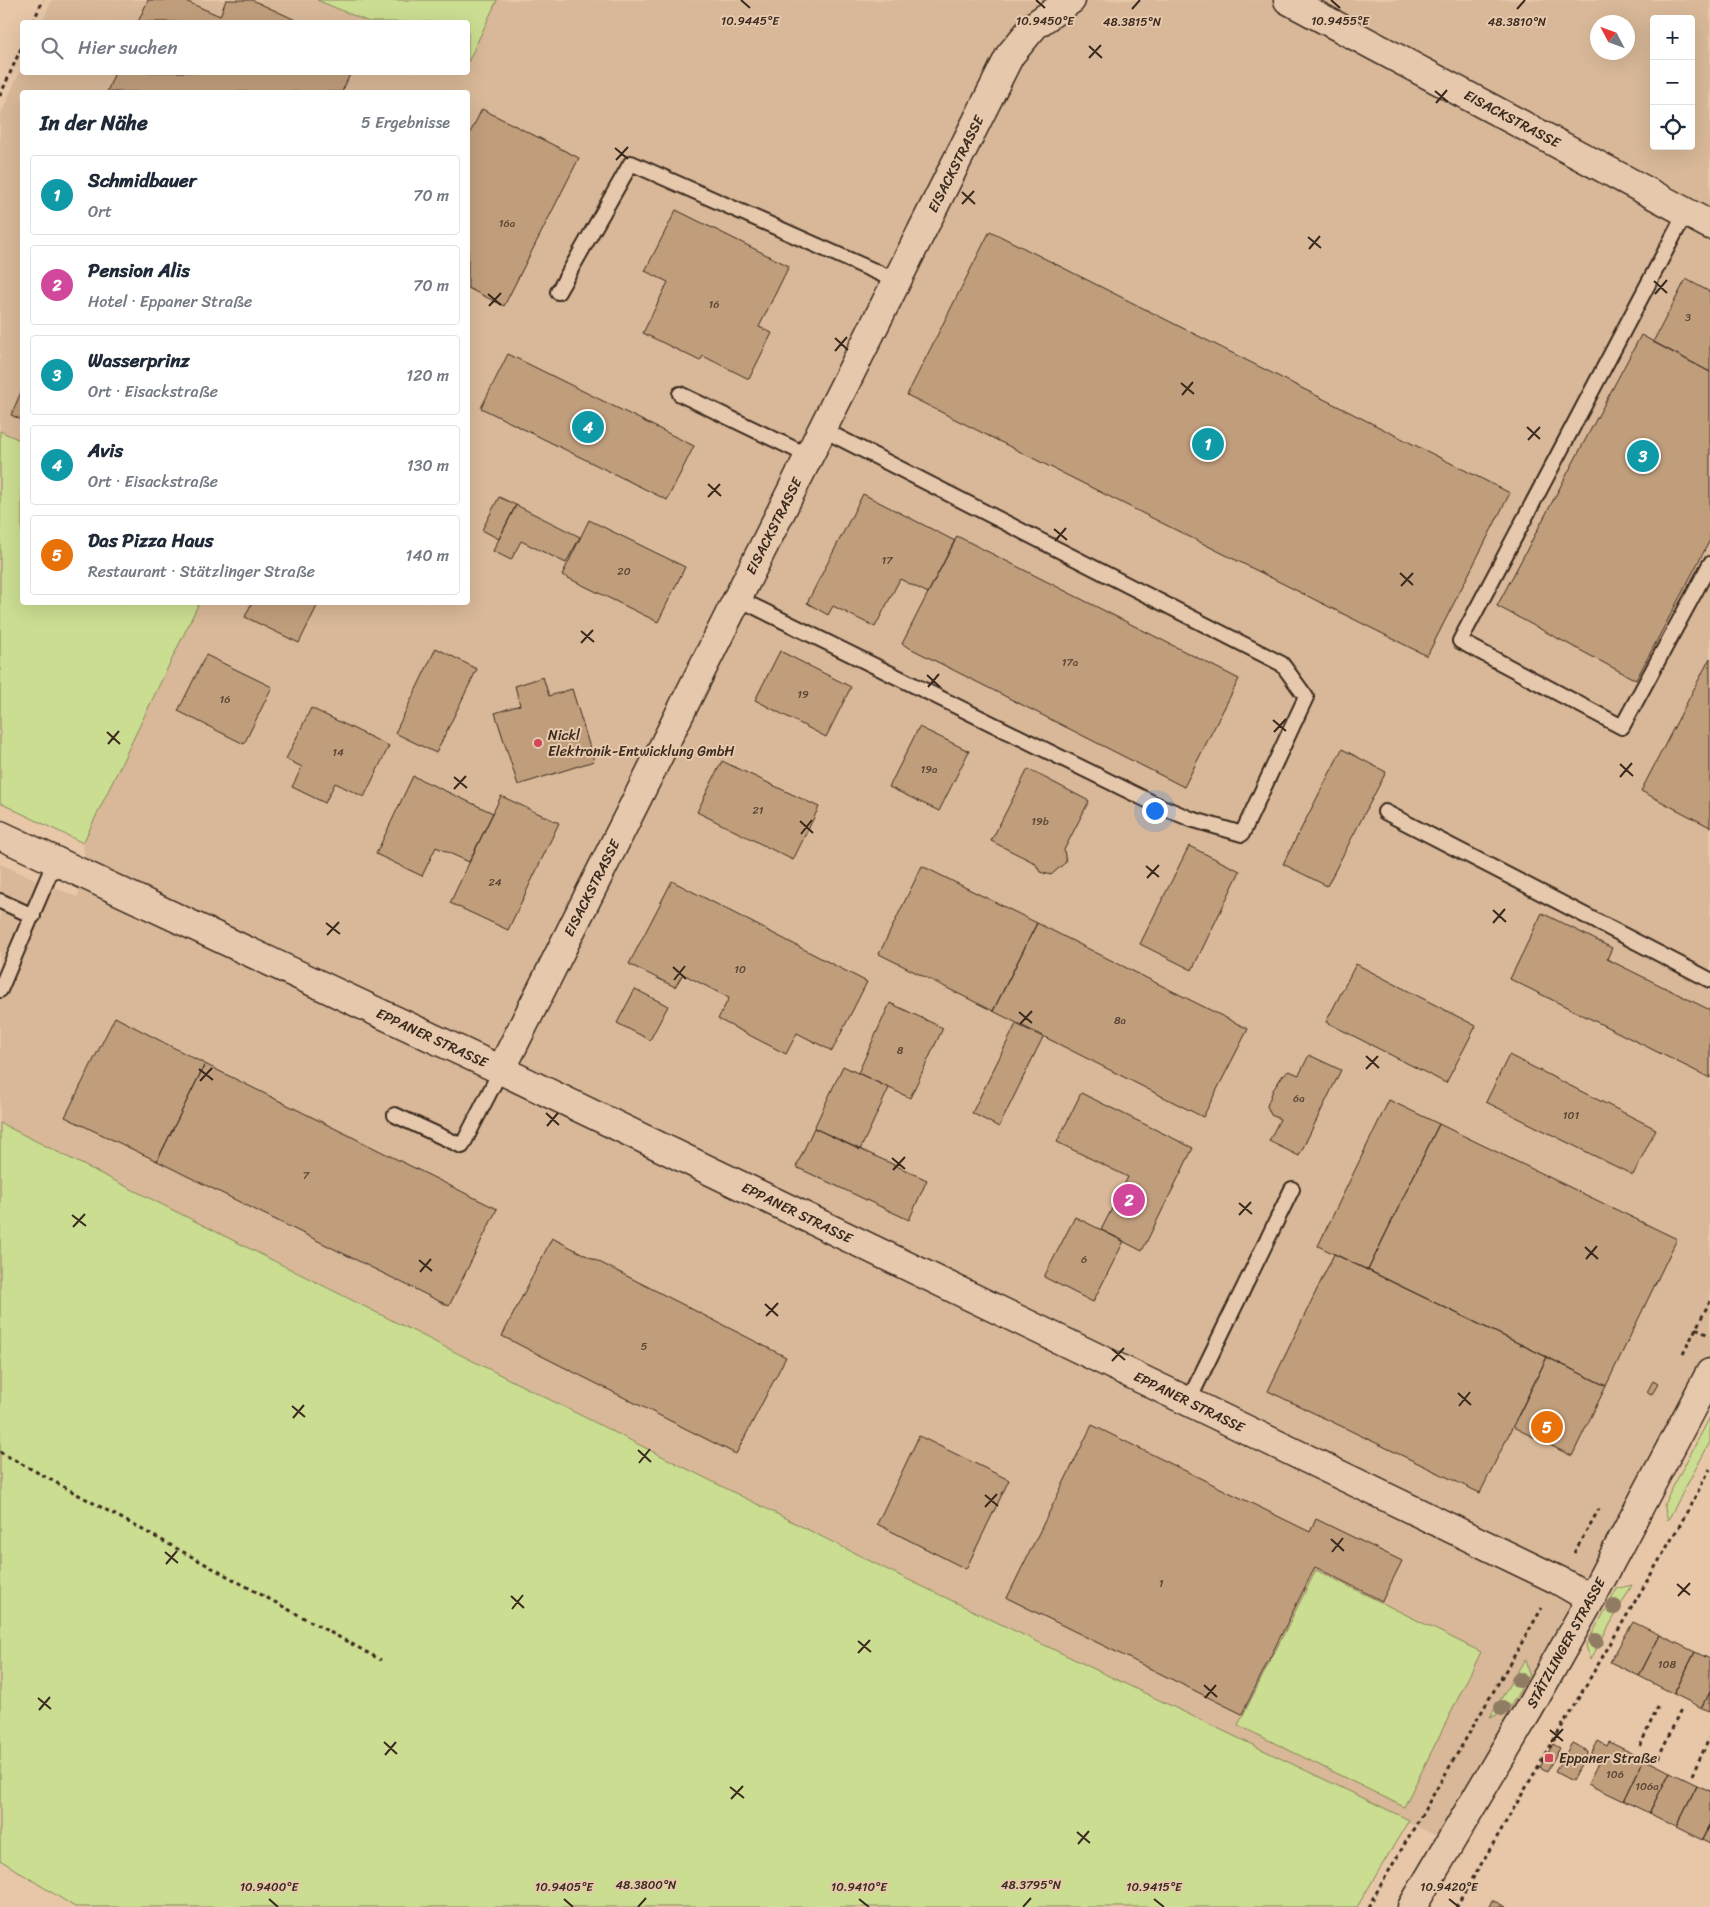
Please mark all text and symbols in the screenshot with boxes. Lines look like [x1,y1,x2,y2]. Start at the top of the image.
text: 10.9445°E [721,10,780,32]
text: 10.9450°E [1016,10,1075,32]
text: 10.9455°E [1311,10,1370,32]
text: 48.3815°N [1103,11,1162,33]
text: 48.3810°N [1488,11,1547,33]
north arrow [1590,15,1635,60]
map controls [1650,15,1695,150]
button: + [1650,15,1695,60]
search box [20,20,470,75]
text: Hier suchen [78,31,178,64]
icon: search [38,34,66,62]
button: − [1650,60,1695,105]
street label: EISACKSTRASSE [1459,83,1566,156]
text: In der Nähe [40,104,148,142]
button: locate [1650,105,1695,150]
text: 5 Ergebnisse [361,108,450,137]
street label: EISACKSTRASSE [921,110,992,217]
text: Schmidbauer [88,164,197,197]
text: 1 [54,181,60,210]
text: 70 m [413,181,449,210]
text: Ort [88,197,112,226]
house number: 16a [499,214,516,233]
text: Pension Alis [88,254,190,287]
text: 2 [52,271,62,300]
text: 70 m [413,271,449,300]
text: Hotel · Eppaner Straße [88,287,252,316]
house number: 16 [709,295,719,314]
house number: 3 [1685,308,1691,327]
text: Wasserprinz [88,344,190,377]
text: 3 [53,361,61,390]
text: 120 m [406,361,449,390]
text: Ort · Eisackstraße [88,377,218,406]
pin: 4 [572,408,604,446]
pin: 1 [1192,425,1224,463]
text: Avis [88,434,123,467]
pin: 3 [1627,437,1659,475]
text: 4 [52,451,62,480]
text: 130 m [407,451,449,480]
text: Ort · Eisackstraße [88,467,218,496]
street label: EISACKSTRASSE [739,472,810,579]
text: Das Pizza Haus [88,524,213,557]
text: 5 [52,541,62,570]
text: 140 m [406,541,449,570]
house number: 17 [882,551,893,570]
text: Restaurant · Stätzlinger Straße [88,557,315,586]
house number: 20 [617,562,631,581]
house number: 17a [1062,653,1079,672]
house number: 19 [797,685,809,704]
house number: 16 [220,690,230,709]
place label: Nickl Elektronik-Entwicklung GmbH [548,723,735,764]
marker: Nickl Elektronik-Entwicklung GmbH [532,737,544,749]
house number: 14 [332,743,344,762]
house number: 19a [921,760,938,779]
your location [1142,798,1168,824]
house number: 21 [752,801,764,820]
house number: 19b [1031,812,1049,831]
street label: EISACKSTRASSE [557,834,628,941]
house number: 24 [488,873,502,892]
house number: 10 [734,960,746,979]
street label: EPPANER STRASSE [372,1001,493,1075]
house number: 8a [1114,1011,1127,1030]
house number: 8 [897,1041,904,1060]
house number: 6a [1293,1089,1305,1108]
house number: 101 [1563,1106,1579,1125]
house number: 7 [303,1166,310,1185]
street label: EPPANER STRASSE [737,1175,858,1251]
pin: 2 [1113,1181,1145,1219]
house number: 6 [1081,1250,1087,1269]
house number: 5 [641,1337,648,1356]
street label: EPPANER STRASSE [1129,1364,1250,1440]
pin: 5 [1531,1408,1563,1446]
street label: STÄTZLINGER STRASSE [1520,1572,1613,1713]
house number: 1 [1159,1574,1164,1593]
house number: 108 [1658,1655,1677,1674]
place label: Eppaner Straße [1559,1746,1657,1771]
marker: Eppaner Straße [1543,1752,1555,1764]
house number: 106 [1606,1765,1624,1784]
house number: 106a [1635,1777,1659,1796]
text: 48.3800°N [616,1874,677,1896]
text: 48.3795°N [1001,1874,1062,1896]
text: 10.9400°E [240,1876,299,1898]
text: 10.9405°E [535,1876,594,1898]
text: 10.9410°E [831,1876,888,1898]
text: 10.9415°E [1126,1876,1183,1898]
text: 10.9420°E [1420,1876,1479,1898]

